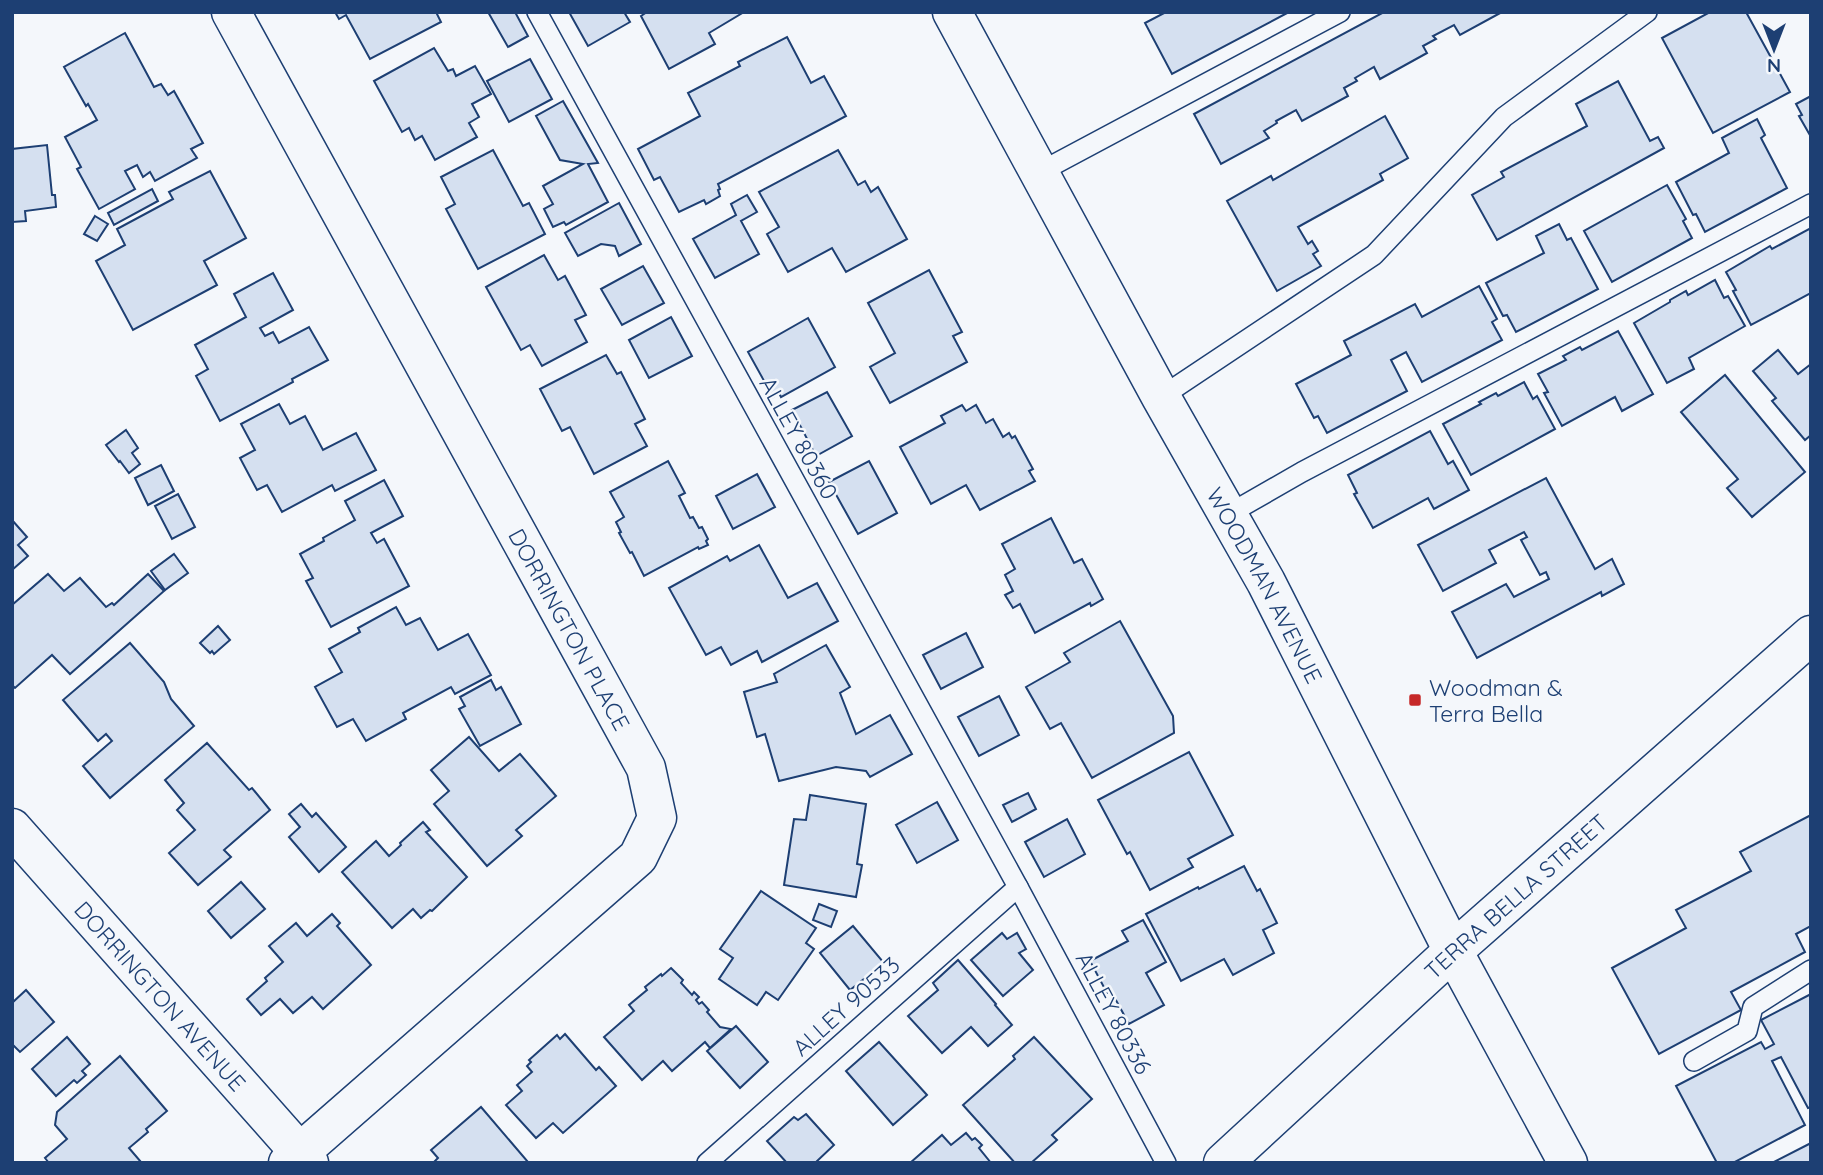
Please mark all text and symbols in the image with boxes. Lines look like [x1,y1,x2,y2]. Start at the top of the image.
north arrow [1739,14,1809,84]
text: N [1767,54,1781,78]
street label: ALLEY 80360 [753,372,845,504]
street label: WOODMAN AVENUE [1201,482,1329,688]
street label: DORRINGTON PLACE [503,523,637,735]
place label: Woodman & Terra Bella [1429,673,1563,728]
marker: Woodman & Terra Bella [1407,692,1423,708]
street label: TERRA BELLA STREET [1418,807,1613,985]
street label: DORRINGTON AVENUE [69,895,253,1097]
street label: ALLEY 80336 [1070,947,1158,1079]
street label: ALLEY 90533 [786,950,906,1062]

